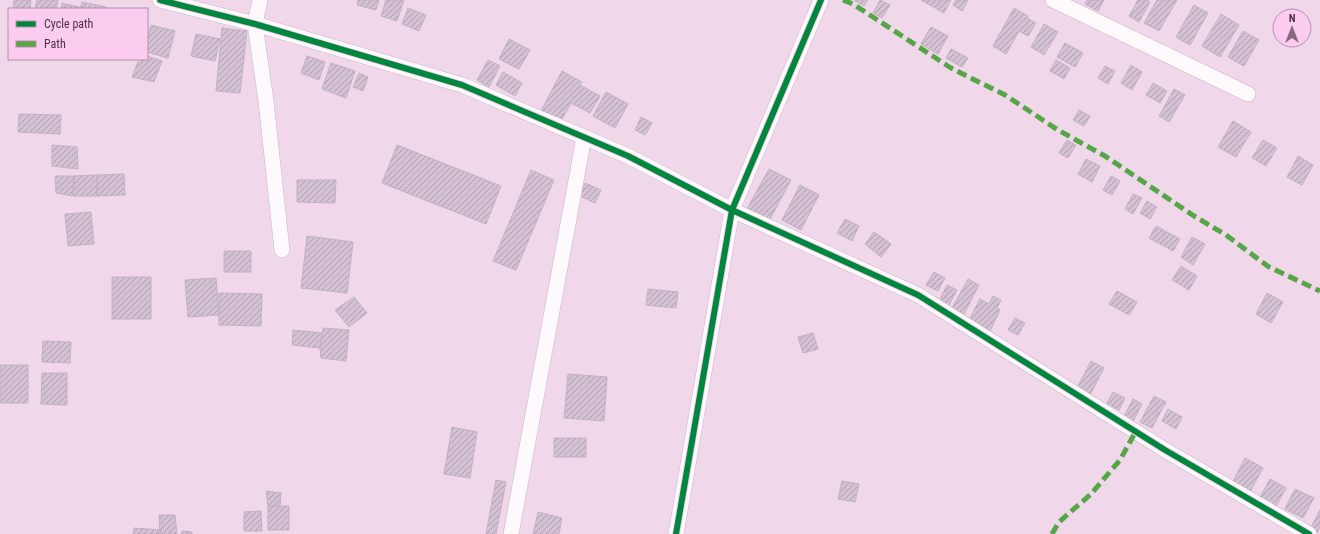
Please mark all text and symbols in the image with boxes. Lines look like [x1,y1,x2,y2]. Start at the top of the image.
legend [8,8,148,60]
north arrow [1272,8,1312,48]
text: N [1289,12,1296,25]
text: Cycle path [44,17,94,31]
text: Path [44,37,66,51]

